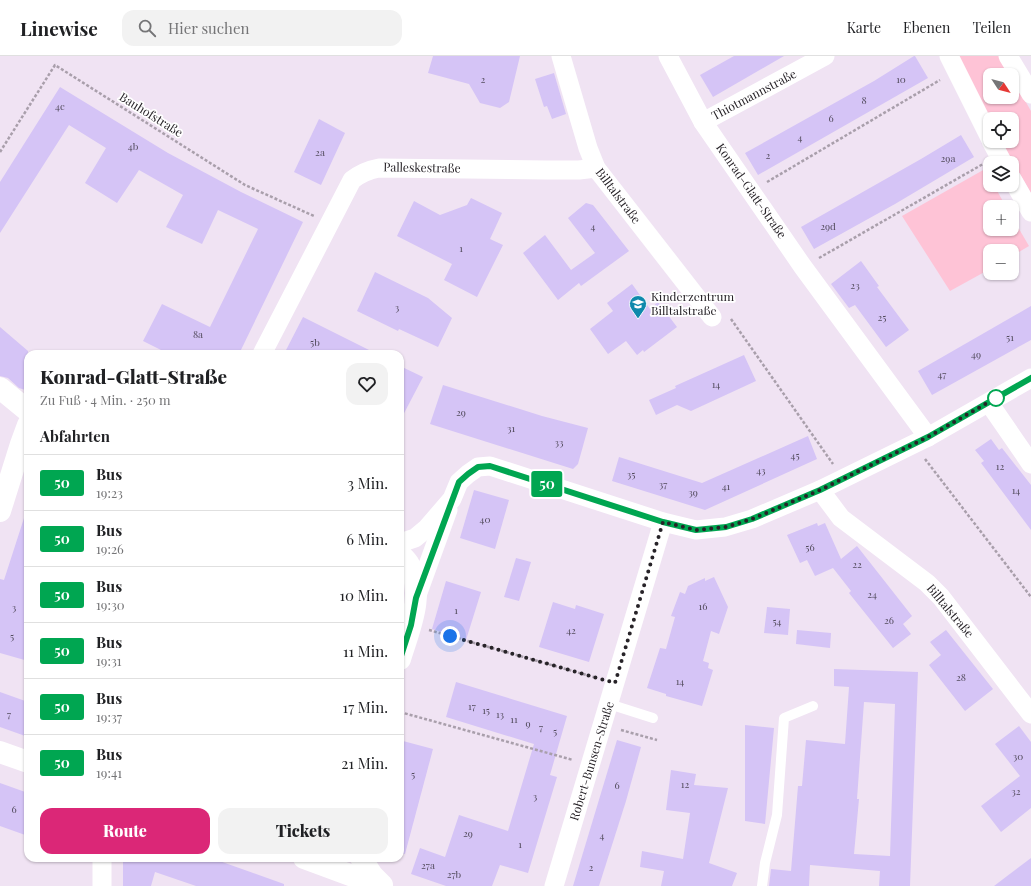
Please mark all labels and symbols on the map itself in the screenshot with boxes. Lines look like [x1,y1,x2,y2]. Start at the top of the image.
street label: Thiotmannstraße [708,65,799,123]
north arrow [983,68,1019,104]
house number: 2 [481,72,486,86]
house number: 10 [896,72,906,86]
street label: Bauhofstraße [117,88,186,140]
house number: 8 [861,93,867,107]
house number: 4c [55,99,65,113]
house number: 6 [828,111,834,125]
house number: 4 [798,130,803,144]
house number: 4b [128,139,139,153]
street label: Konrad-Glatt-Straße [713,140,791,241]
house number: 2a [315,145,325,159]
house number: 2 [766,148,771,162]
house number: 29a [941,151,955,165]
street label: Palleskestraße [383,158,461,176]
street label: Billtalstraße [593,164,645,226]
house number: 4 [591,219,596,233]
house number: 29d [820,219,836,233]
house number: 1 [459,241,463,255]
house number: 23 [850,278,860,292]
place label: Kinderzentrum Billtalstraße [651,288,734,318]
school or university icon: Kinderzentrum Billtalstraße [628,294,648,319]
house number: 3 [395,300,400,314]
house number: 25 [878,310,886,324]
house number: 8a [193,327,203,341]
house number: 51 [1006,330,1014,344]
house number: 5b [310,335,320,349]
house number: 49 [971,347,981,361]
house number: 47 [938,367,946,381]
house number: 14 [712,377,720,391]
unlabelled marker [987,389,1005,407]
house number: 29 [456,405,466,419]
house number: 31 [507,421,515,435]
house number: 33 [554,435,564,449]
house number: 45 [790,448,800,462]
house number: 12 [996,459,1004,473]
house number: 43 [756,463,766,477]
house number: 35 [627,467,635,481]
line badge: 50 [529,471,565,497]
house number: 37 [659,477,667,491]
house number: 41 [722,479,731,493]
house number: 14 [1012,483,1020,497]
house number: 39 [688,485,698,499]
house number: 40 [480,512,490,526]
house number: 56 [805,540,815,554]
house number: 22 [852,557,862,571]
street label: Billtalstraße [924,580,978,641]
house number: 24 [867,587,877,601]
house number: 16 [699,599,707,613]
house number: 3 [12,600,17,614]
house number: 1 [454,603,458,617]
house number: 26 [884,613,894,627]
house number: 54 [772,614,782,628]
house number: 42 [566,623,576,637]
your location [440,626,460,646]
house number: 5 [10,629,14,643]
house number: 28 [956,670,966,684]
house number: 14 [676,674,684,688]
house number: 17 [468,699,476,713]
street label: Robert-Bunsen-Straße [565,699,617,822]
house number: 15 [482,703,490,717]
house number: 7 [7,707,11,721]
house number: 13 [496,707,505,721]
house number: 11 [510,712,518,726]
house number: 9 [525,716,531,730]
house number: 7 [539,720,543,734]
house number: 5 [553,724,557,738]
house number: 30 [1013,749,1023,763]
house number: 5 [411,767,415,781]
house number: 12 [681,777,689,791]
house number: 6 [614,778,620,792]
house number: 32 [1011,784,1021,798]
house number: 3 [533,789,538,803]
house number: 6 [11,802,17,816]
house number: 29 [463,826,473,840]
house number: 4 [600,828,605,842]
house number: 1 [518,837,522,851]
house number: 27a [421,858,435,872]
house number: 2 [589,860,594,874]
house number: 27b [447,867,462,881]

